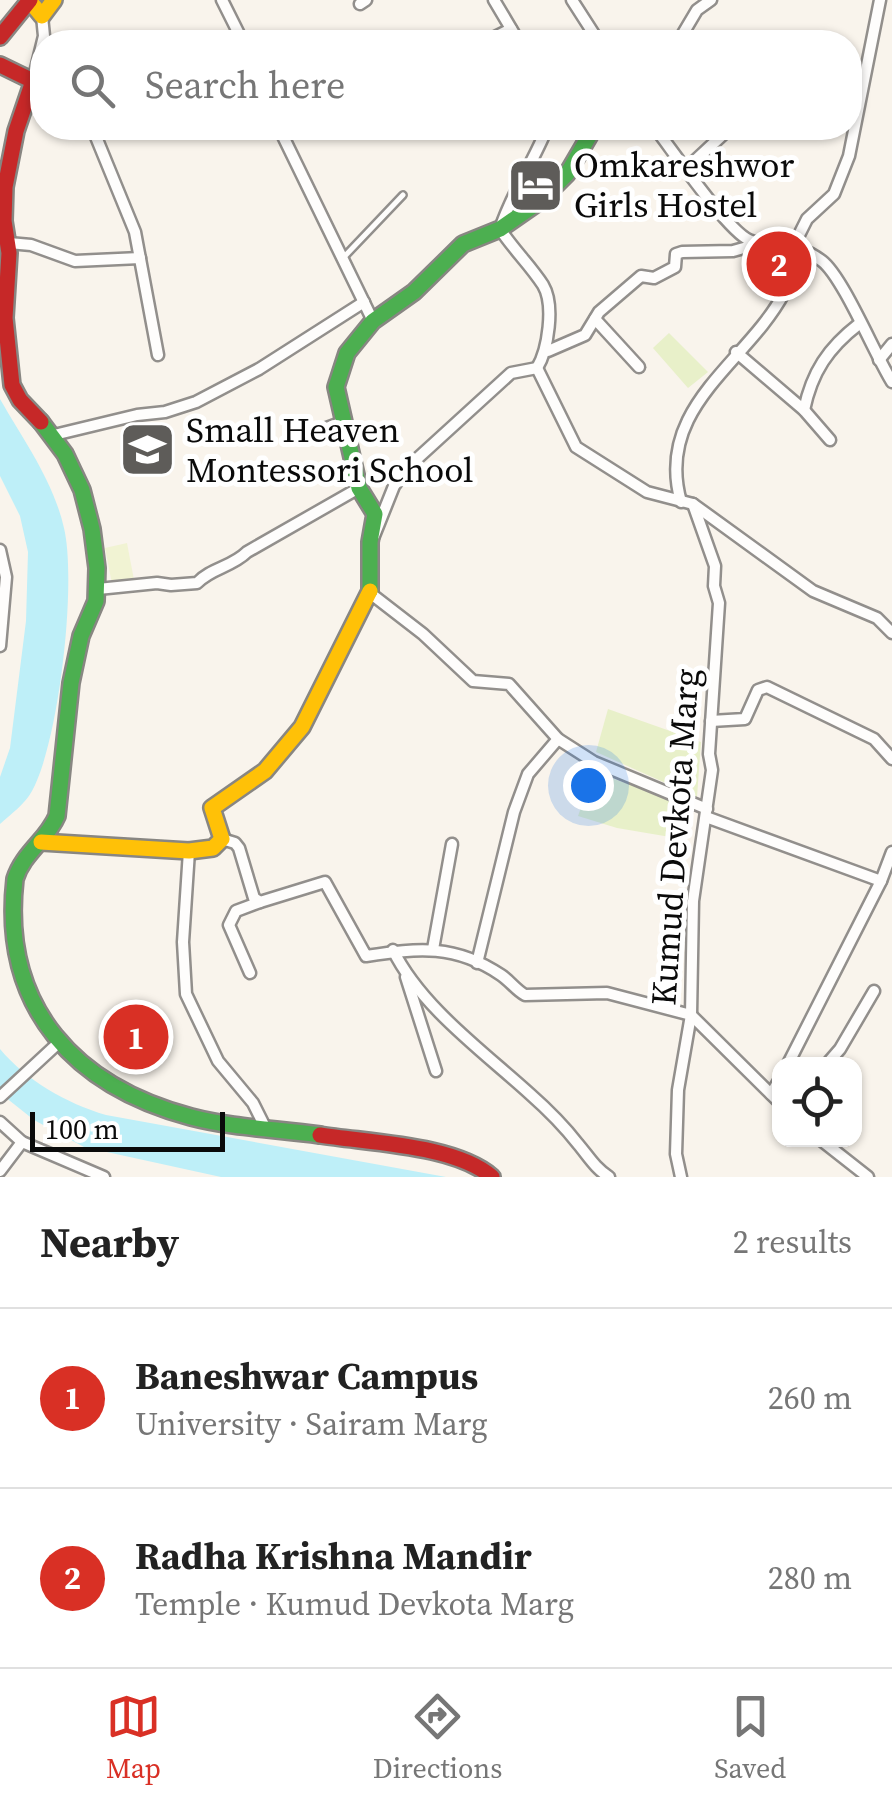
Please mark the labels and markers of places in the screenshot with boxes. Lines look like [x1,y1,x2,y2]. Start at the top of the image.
place label: Omkareshwor Girls Hostel [574,141,794,229]
hotel icon: Omkareshwor Girls Hostel [505,155,565,215]
pin: 2 [746,226,812,302]
place label: Small Heaven Montessori School [186,406,474,494]
school or university icon: Small Heaven Montessori School [117,420,177,480]
pin: 1 [104,1000,168,1074]

